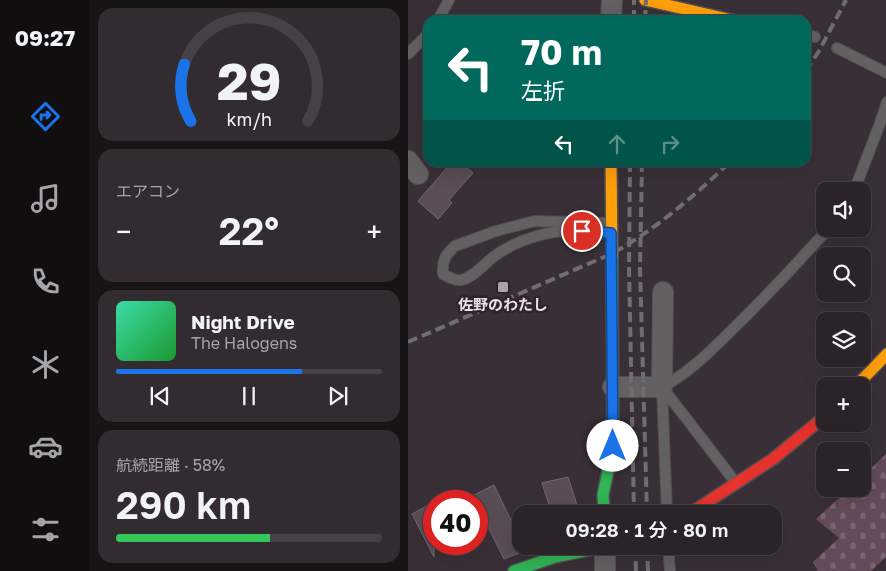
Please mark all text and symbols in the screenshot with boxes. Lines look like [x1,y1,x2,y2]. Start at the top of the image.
text: 09:27 [15,24,75,51]
text: 70 m [521,31,602,73]
icon: left [438,35,503,100]
text: 29 [217,49,281,111]
text: 左折 [521,77,565,104]
icon: directions [28,99,63,134]
text: km/h [226,108,272,130]
icon: left [550,130,578,158]
icon: ahead [603,130,631,158]
icon: right [656,130,684,158]
icon: music [28,181,63,216]
text: エアコン [116,181,180,201]
map controls [816,182,871,497]
button: sound [816,182,871,237]
text: 22° [219,208,279,253]
pin [561,210,603,252]
text: − [116,215,131,248]
text: + [367,215,382,248]
icon: arrive [568,217,596,245]
button: search [816,247,871,302]
icon: phone [28,264,63,299]
marker: 佐野のわたし [496,280,510,294]
place label: 佐野のわたし [458,295,548,313]
text: Night Drive [191,310,295,333]
button: layers [816,312,871,367]
text: The Halogens [191,333,297,353]
icon: climate [28,347,63,382]
button: + [816,377,871,432]
icon: previous [146,382,174,410]
icon: pause [235,382,263,410]
icon: next [324,382,352,410]
position arrow [586,419,638,471]
icon: car [28,429,63,464]
button: − [816,442,871,497]
text: 航続距離 · 58% [116,455,225,475]
text: 290 km [116,482,251,527]
speed limit sign: 40 [423,490,488,555]
icon: filters [28,512,63,547]
text: 09:28 · 1 分 · 80 m [566,518,728,541]

